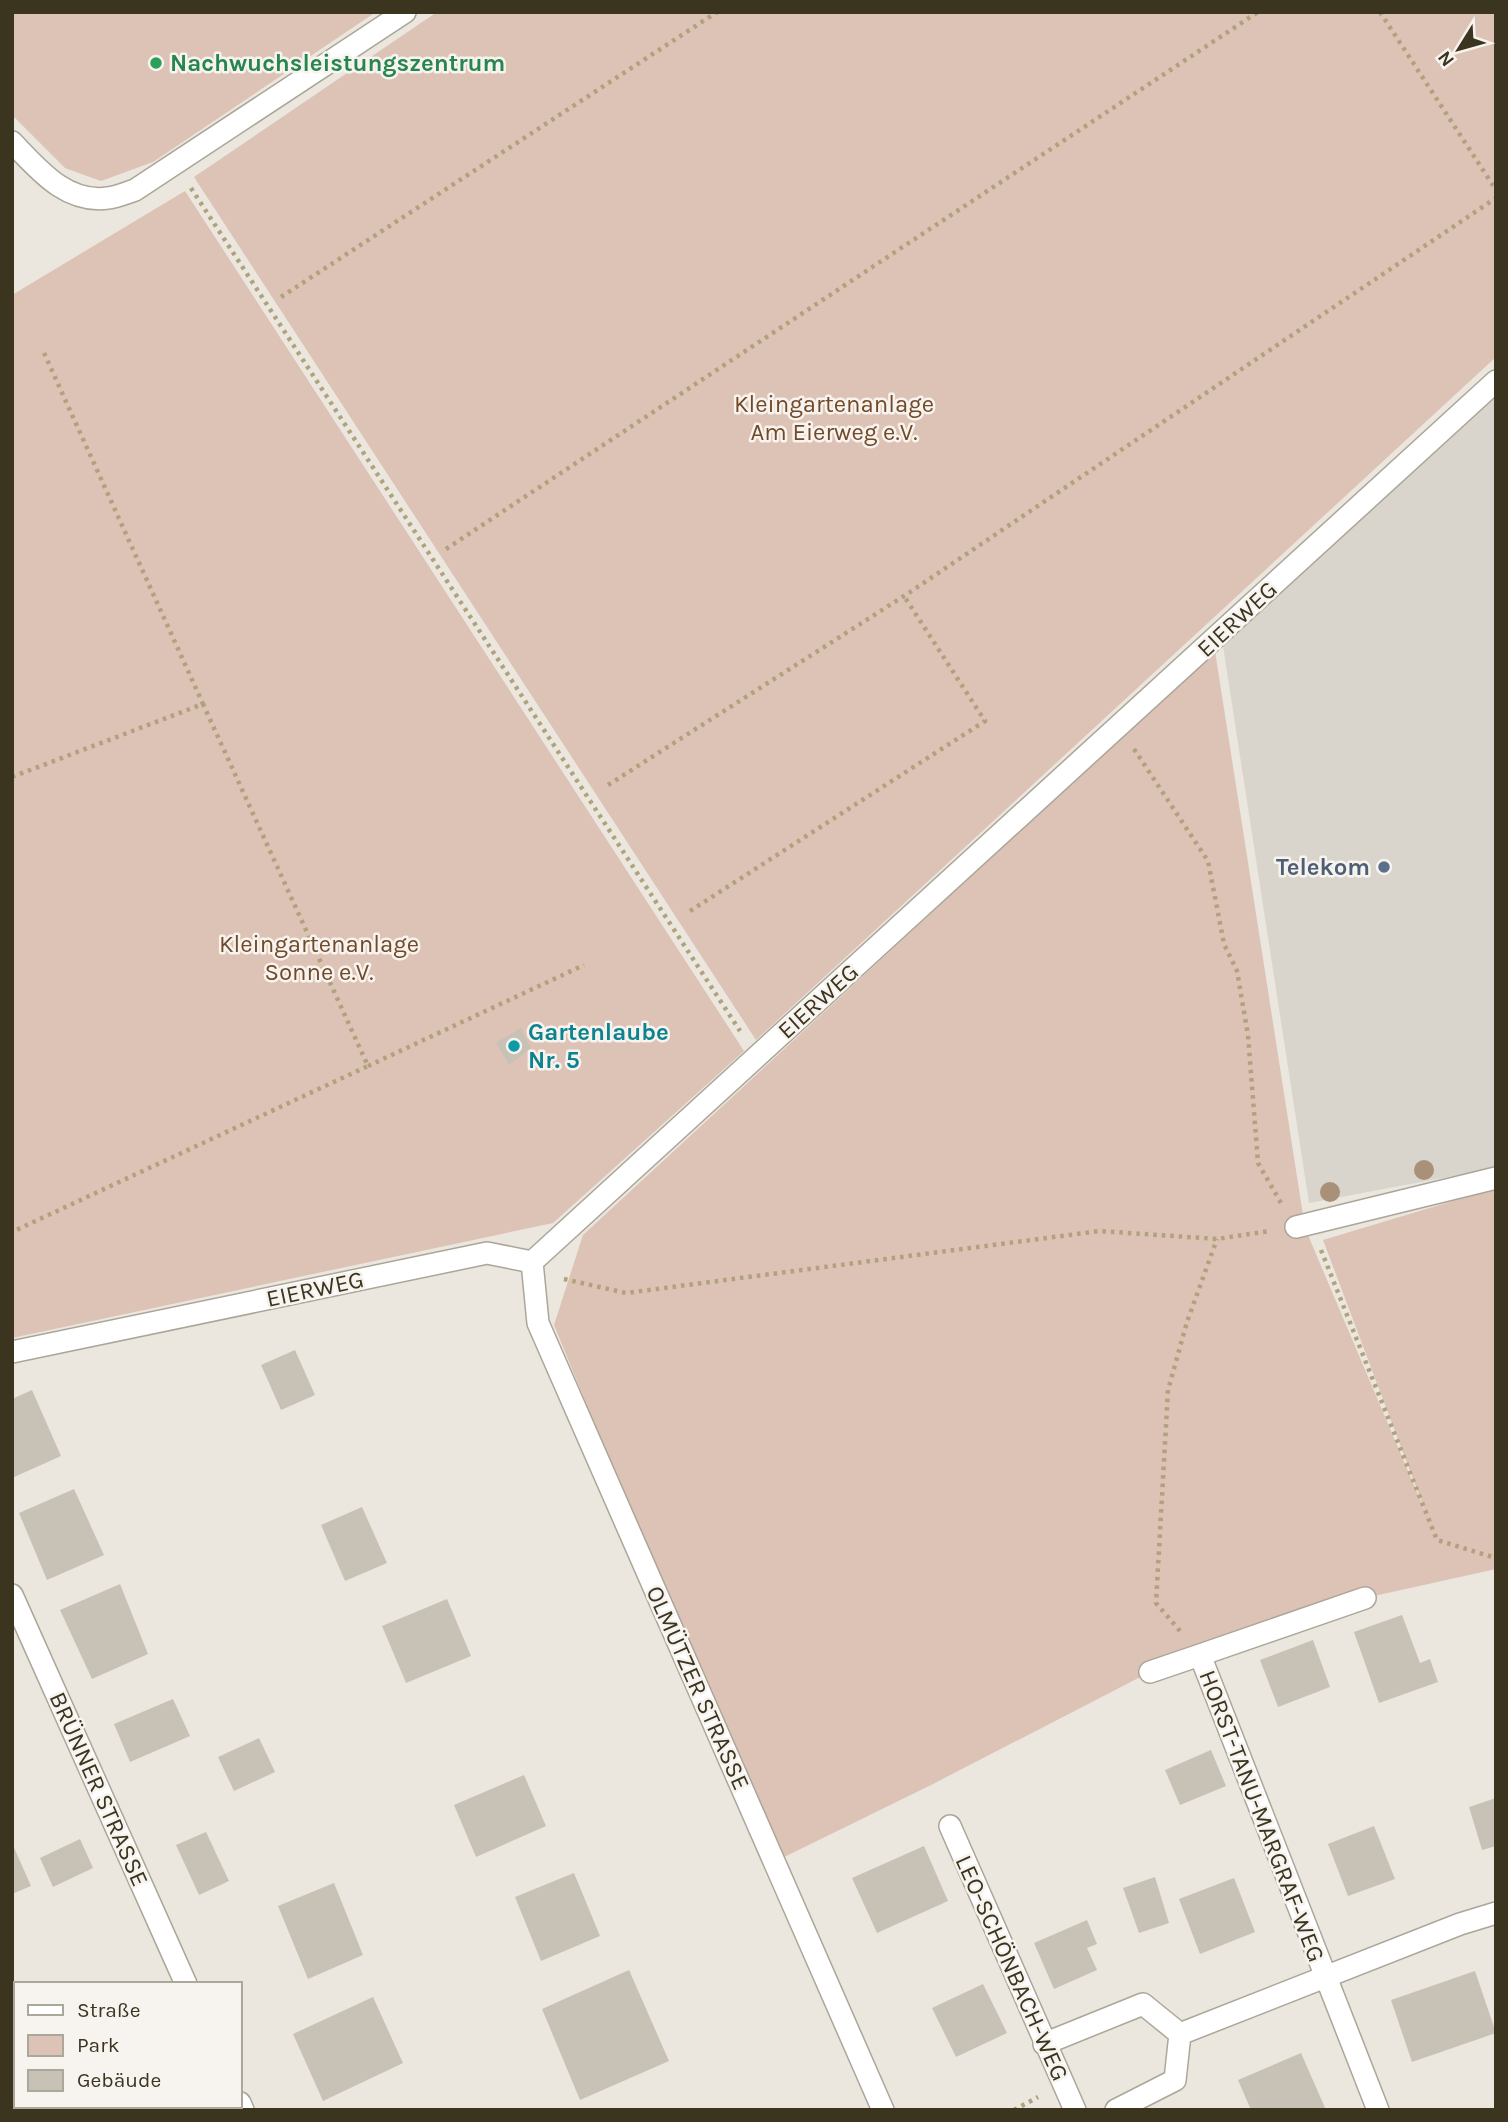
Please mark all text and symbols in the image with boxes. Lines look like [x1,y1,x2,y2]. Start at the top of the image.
north arrow [1424,14,1494,84]
text: N [1433,47,1459,71]
place label: Nachwuchsleistungszentrum [170,49,505,77]
marker: Nachwuchsleistungszentrum [148,55,164,71]
park label: Kleingartenanlage Am Eierweg e.V. [734,390,934,446]
street label: EIERWEG [1191,575,1283,663]
place label: Telekom [1276,853,1370,881]
marker: Telekom [1376,859,1392,875]
park label: Kleingartenanlage Sonne e.V. [219,930,419,986]
street label: EIERWEG [772,958,864,1044]
place label: Gartenlaube Nr. 5 [528,1018,669,1074]
marker: Gartenlaube Nr. 5 [506,1038,522,1054]
street label: EIERWEG [264,1265,366,1313]
street label: OLMÜTZER STRASSE [640,1582,756,1794]
street label: HORST-TANU-MARGRAF-WEG [1193,1666,1331,1966]
street label: BRÜNNER STRASSE [44,1688,154,1890]
street label: LEO-SCHÖNBACH-WEG [950,1851,1074,2085]
legend [14,1982,242,2108]
text: Straße [77,1998,140,2022]
text: Park [77,2033,120,2057]
text: Gebäude [77,2068,161,2092]

